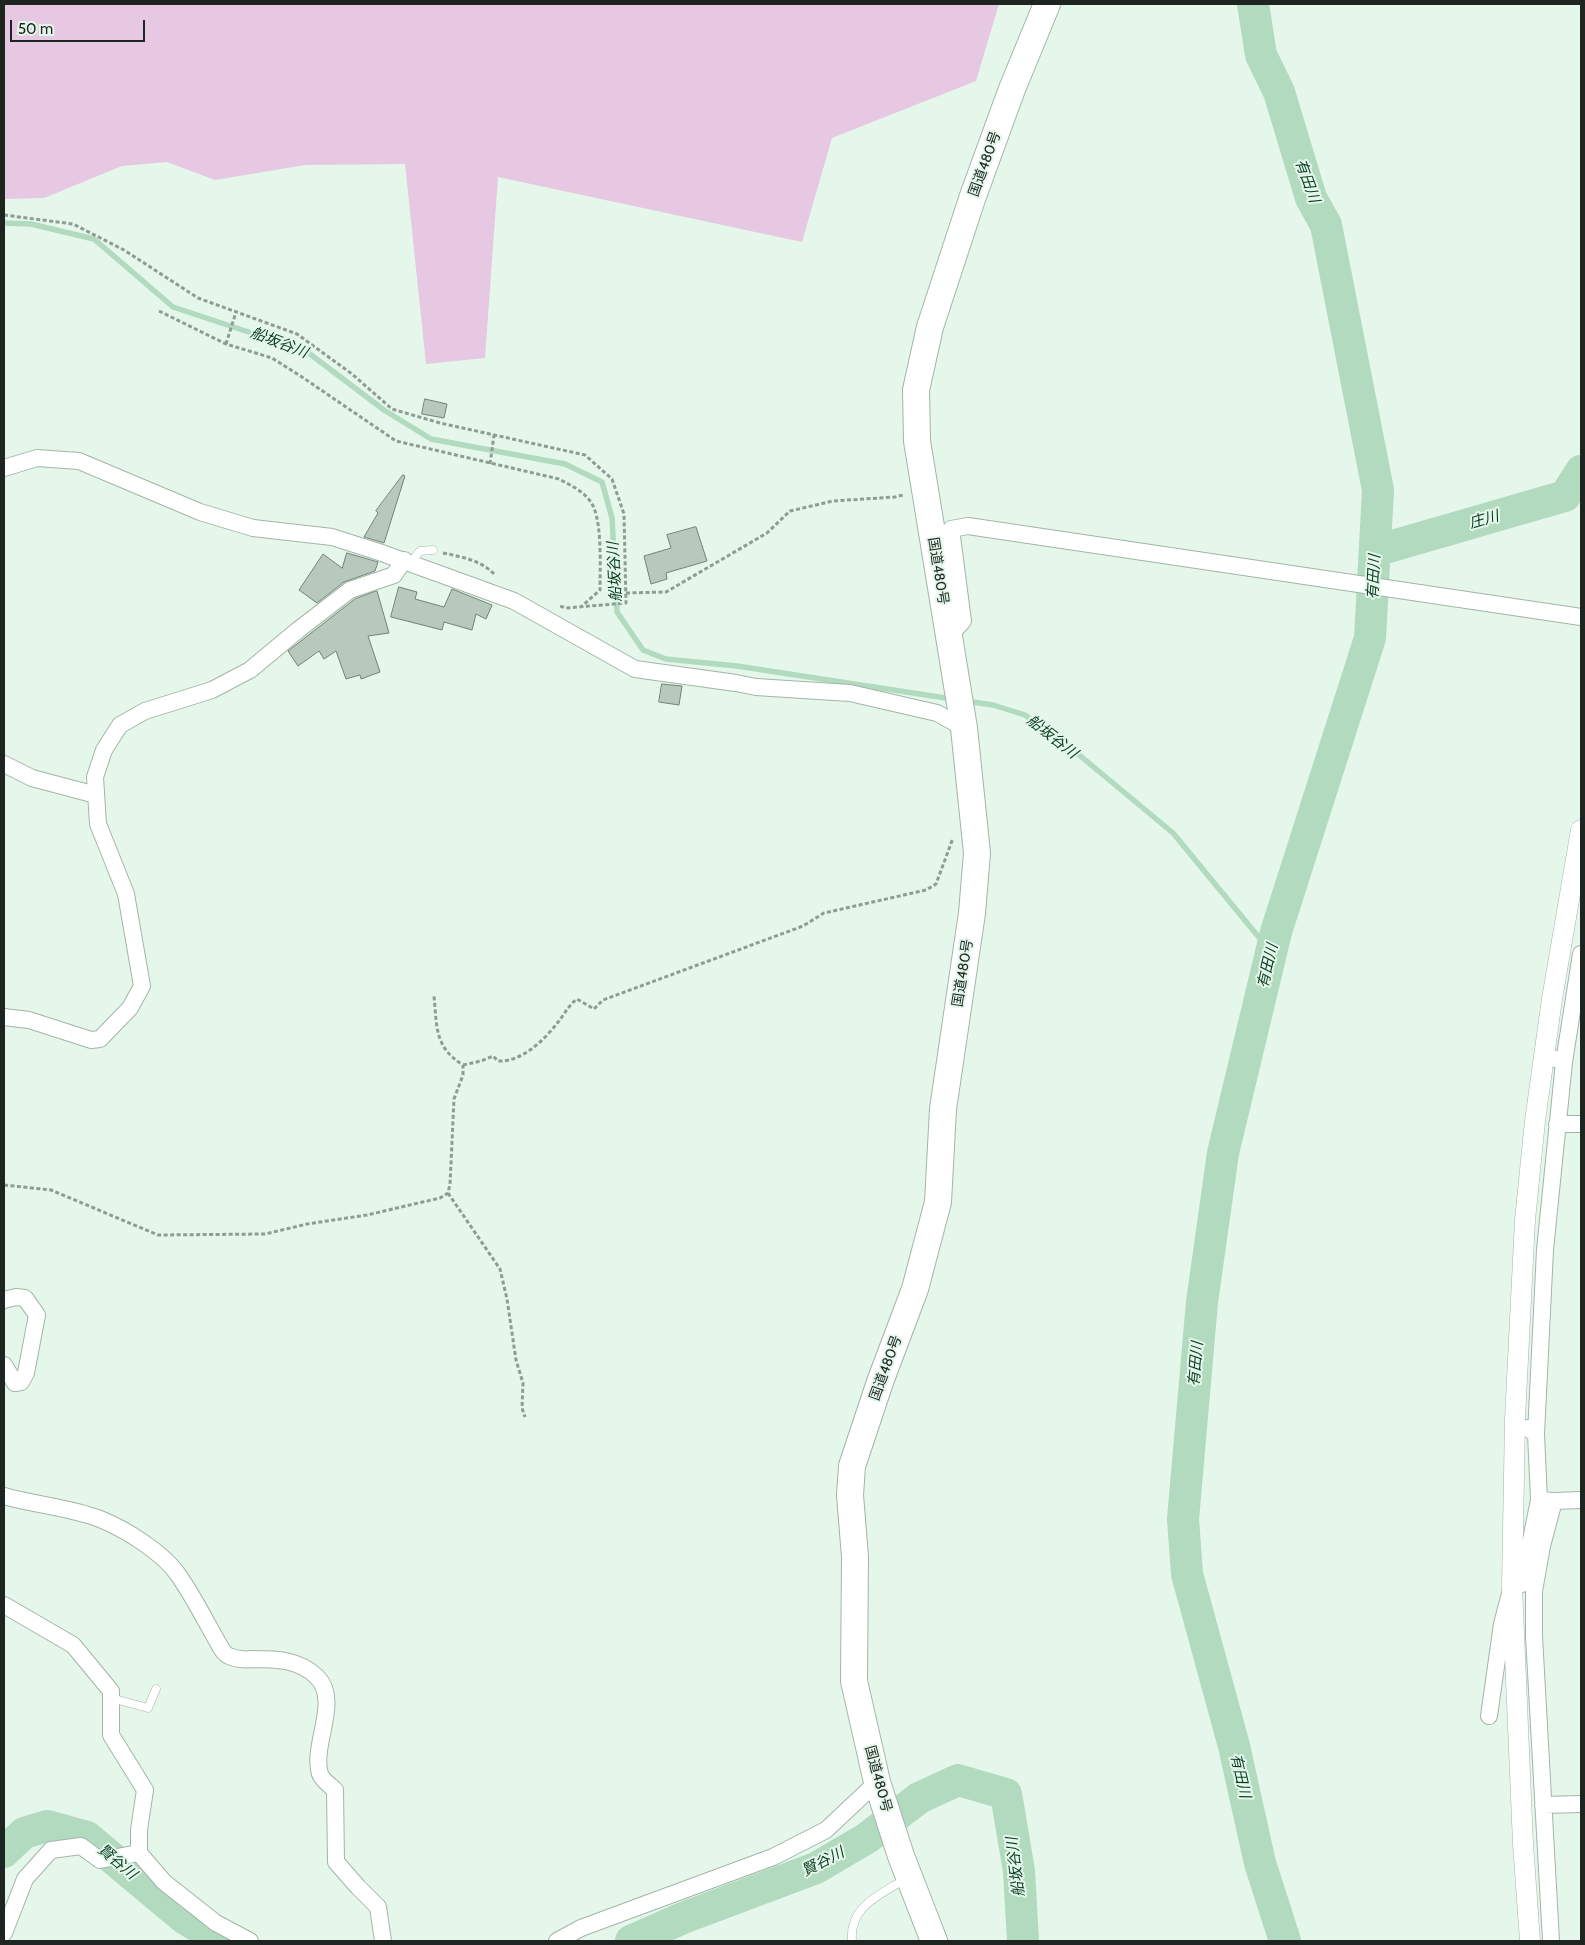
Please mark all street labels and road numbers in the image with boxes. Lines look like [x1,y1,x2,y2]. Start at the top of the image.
street label: 国道480号 [965,129,1005,199]
street label: 国道480号 [924,536,952,606]
street label: 国道480号 [949,938,977,1008]
street label: 国道480号 [866,1333,906,1403]
street label: 国道480号 [861,1744,895,1814]

